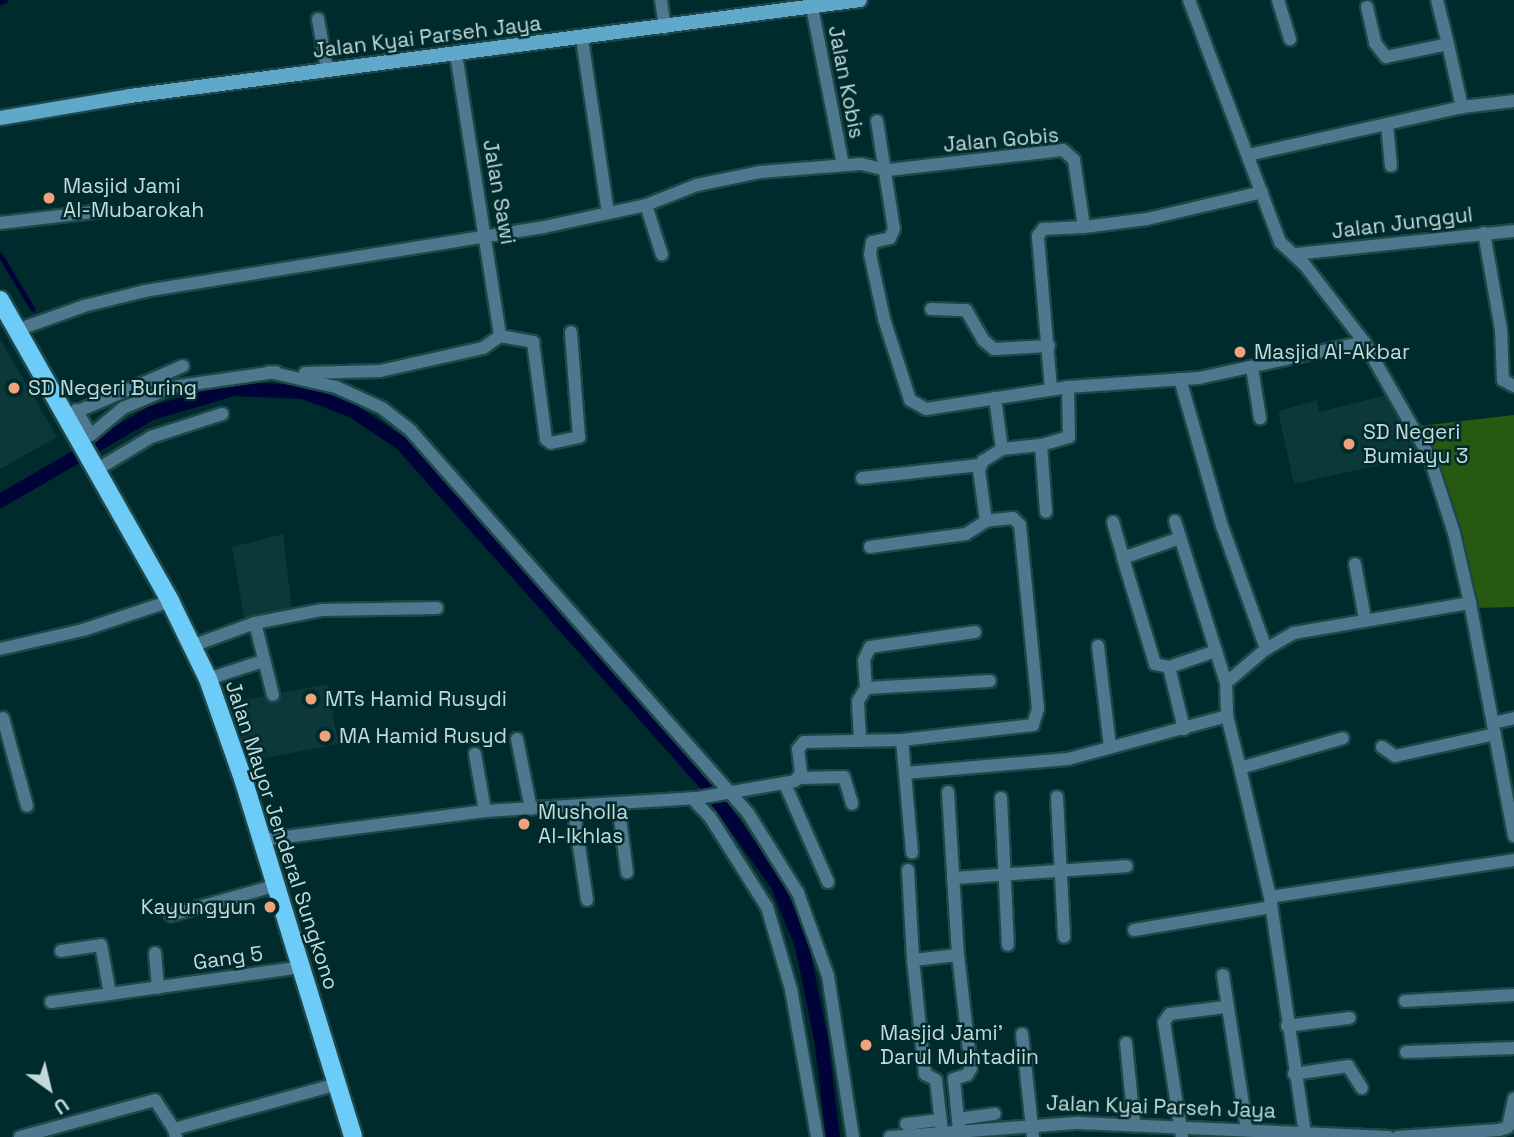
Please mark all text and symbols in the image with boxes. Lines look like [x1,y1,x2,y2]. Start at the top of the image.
street label: Jalan Kyai Parseh Jaya [311,10,543,64]
street label: Jalan Kobis [823,23,869,141]
street label: Jalan Gobis [942,122,1060,158]
street label: Jalan Sawi [477,138,521,246]
place label: Masjid Jami Al-Mubarokah [63,173,204,223]
marker: Masjid Jami Al-Mubarokah [41,190,57,206]
street label: Jalan Junggul [1330,202,1474,244]
place label: Masjid Al-Akbar [1254,339,1410,365]
marker: Masjid Al-Akbar [1232,344,1248,360]
place label: SD Negeri Buring [28,375,197,401]
marker: SD Negeri Buring [6,380,22,396]
place label: SD Negeri Bumiayu 3 [1363,419,1469,469]
marker: SD Negeri Bumiayu 3 [1341,436,1357,452]
street label: Jalan Mayor Jenderal Sungkono [220,677,344,993]
place label: MTs Hamid Rusydi [325,686,507,712]
marker: MTs Hamid Rusydi [303,691,319,707]
place label: MA Hamid Rusyd [339,723,507,749]
marker: MA Hamid Rusyd [317,728,333,744]
place label: Musholla Al-Ikhlas [538,799,628,849]
marker: Musholla Al-Ikhlas [516,816,532,832]
place label: Kayungyun [141,894,256,920]
marker: Kayungyun [262,899,278,915]
street label: Gang 5 [191,941,265,975]
place label: Masjid Jami' Darul Muhtadiin [880,1020,1039,1070]
marker: Masjid Jami' Darul Muhtadiin [858,1037,874,1053]
north arrow [14,1053,84,1123]
street label: Jalan Kyai Parseh Jaya [1046,1090,1276,1124]
text: U [49,1092,73,1120]

